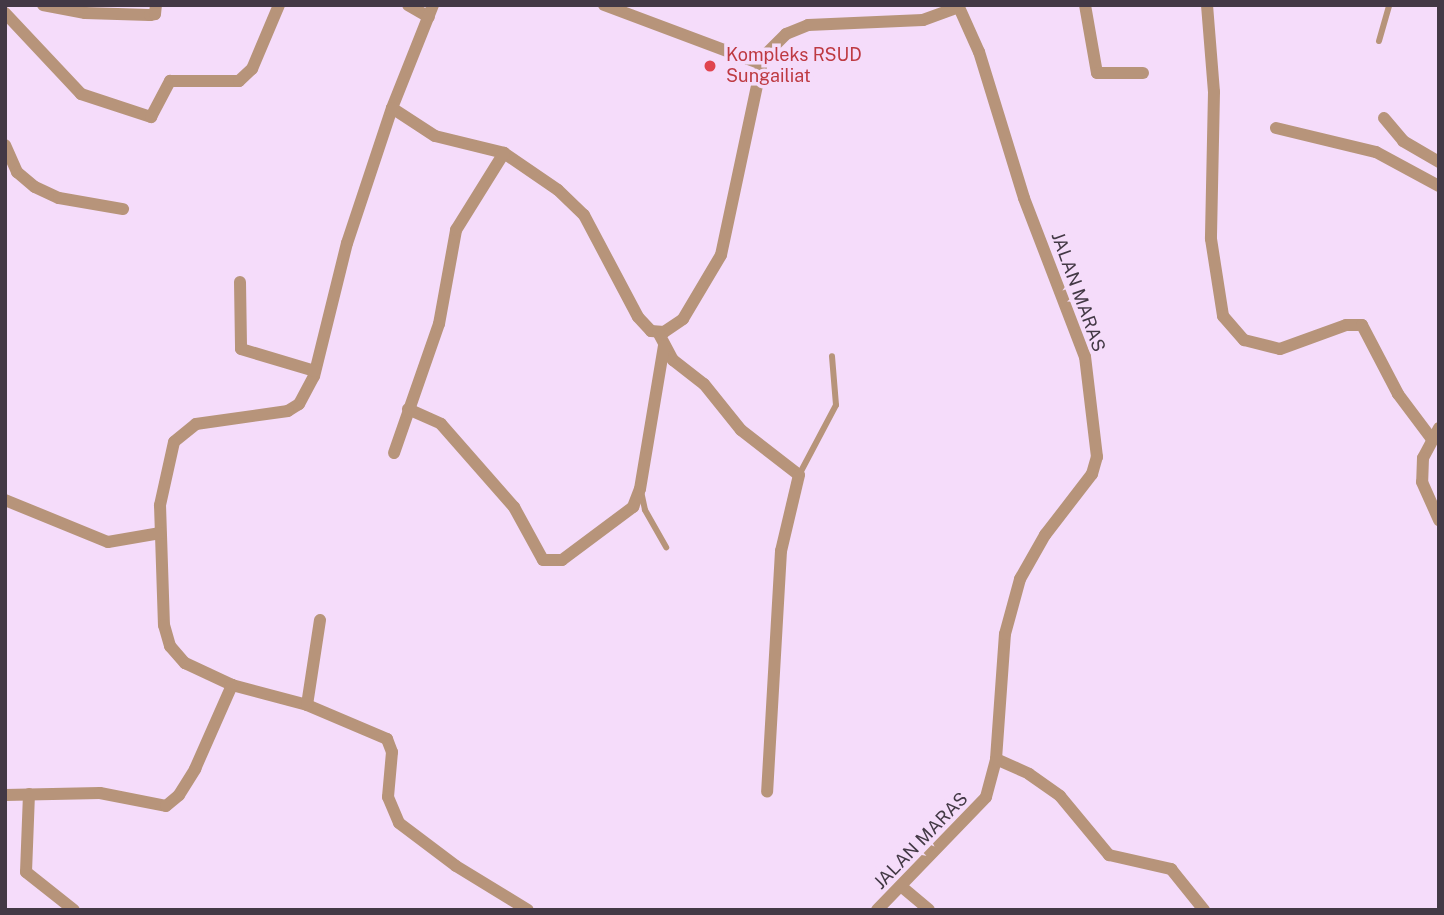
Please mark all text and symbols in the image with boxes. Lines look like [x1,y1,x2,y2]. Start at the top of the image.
place label: Kompleks RSUD Sungailiat [726,45,862,88]
marker: Kompleks RSUD Sungailiat [700,56,720,76]
street label: JALAN MARAS [1046,229,1110,355]
street label: JALAN MARAS [869,788,973,894]

